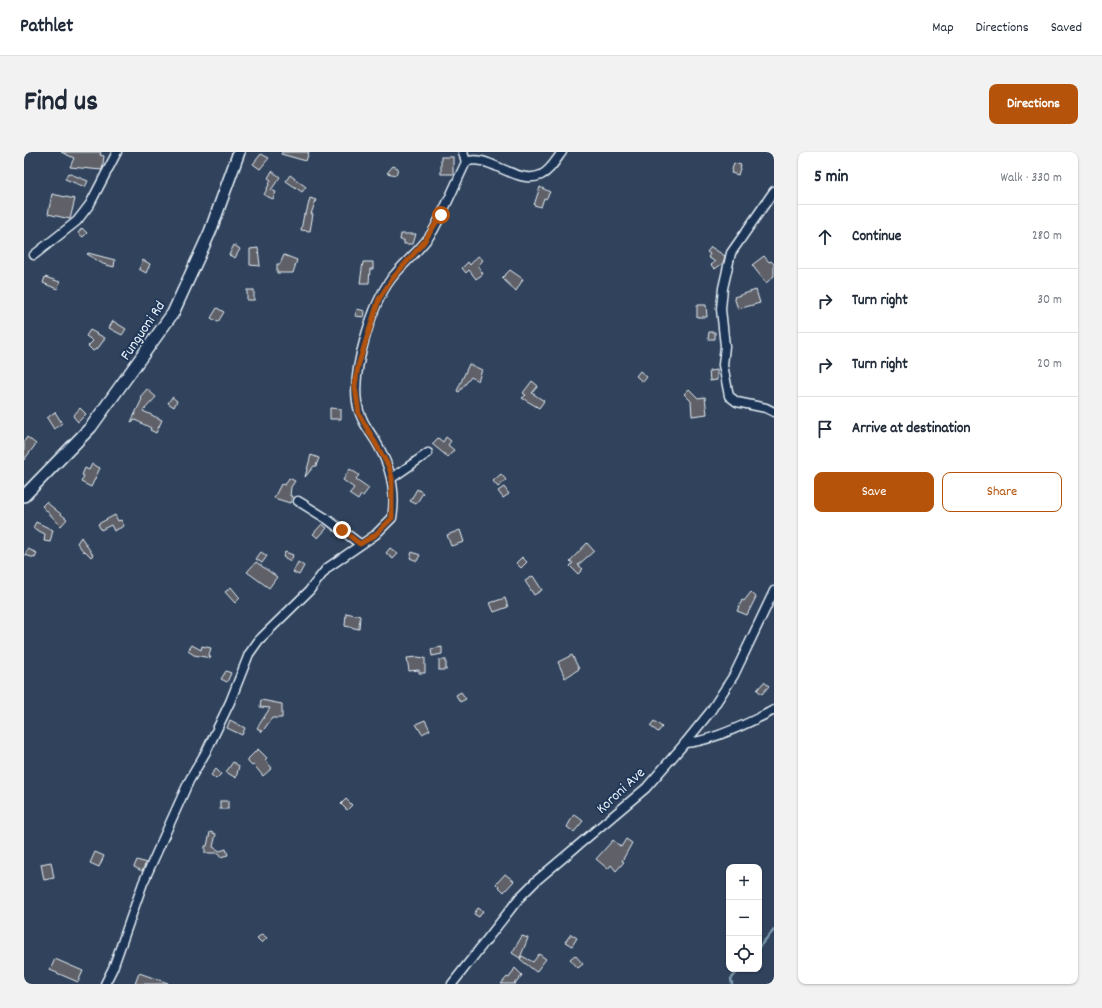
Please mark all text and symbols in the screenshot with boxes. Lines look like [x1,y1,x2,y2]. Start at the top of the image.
text: Pathlet [20,14,73,41]
text: Map [932,18,954,38]
text: Directions [976,18,1029,38]
text: Saved [1051,18,1082,38]
text: Find us [24,84,98,124]
button: Directions [989,84,1078,124]
text: 5 min [814,166,848,190]
text: Walk · 330 m [1001,169,1062,188]
route start [432,206,450,224]
icon: ahead [814,226,836,248]
text: Continue [852,226,901,248]
text: 280 m [1032,227,1062,246]
icon: right [814,290,836,312]
text: Turn right [852,290,908,312]
text: 30 m [1037,291,1062,310]
street label: Funguoni Rd [116,297,172,365]
icon: right [814,354,836,376]
text: Turn right [852,354,908,376]
text: 20 m [1037,355,1062,374]
icon: arrive [814,418,836,440]
text: Arrive at destination [852,418,970,440]
button: Save [814,472,934,512]
button: Share [942,472,1062,512]
route end [333,521,351,539]
street label: Koroni Ave [592,763,651,820]
map controls [726,864,762,972]
button: + [726,864,762,900]
button: − [726,900,762,936]
button: locate [726,936,762,972]

